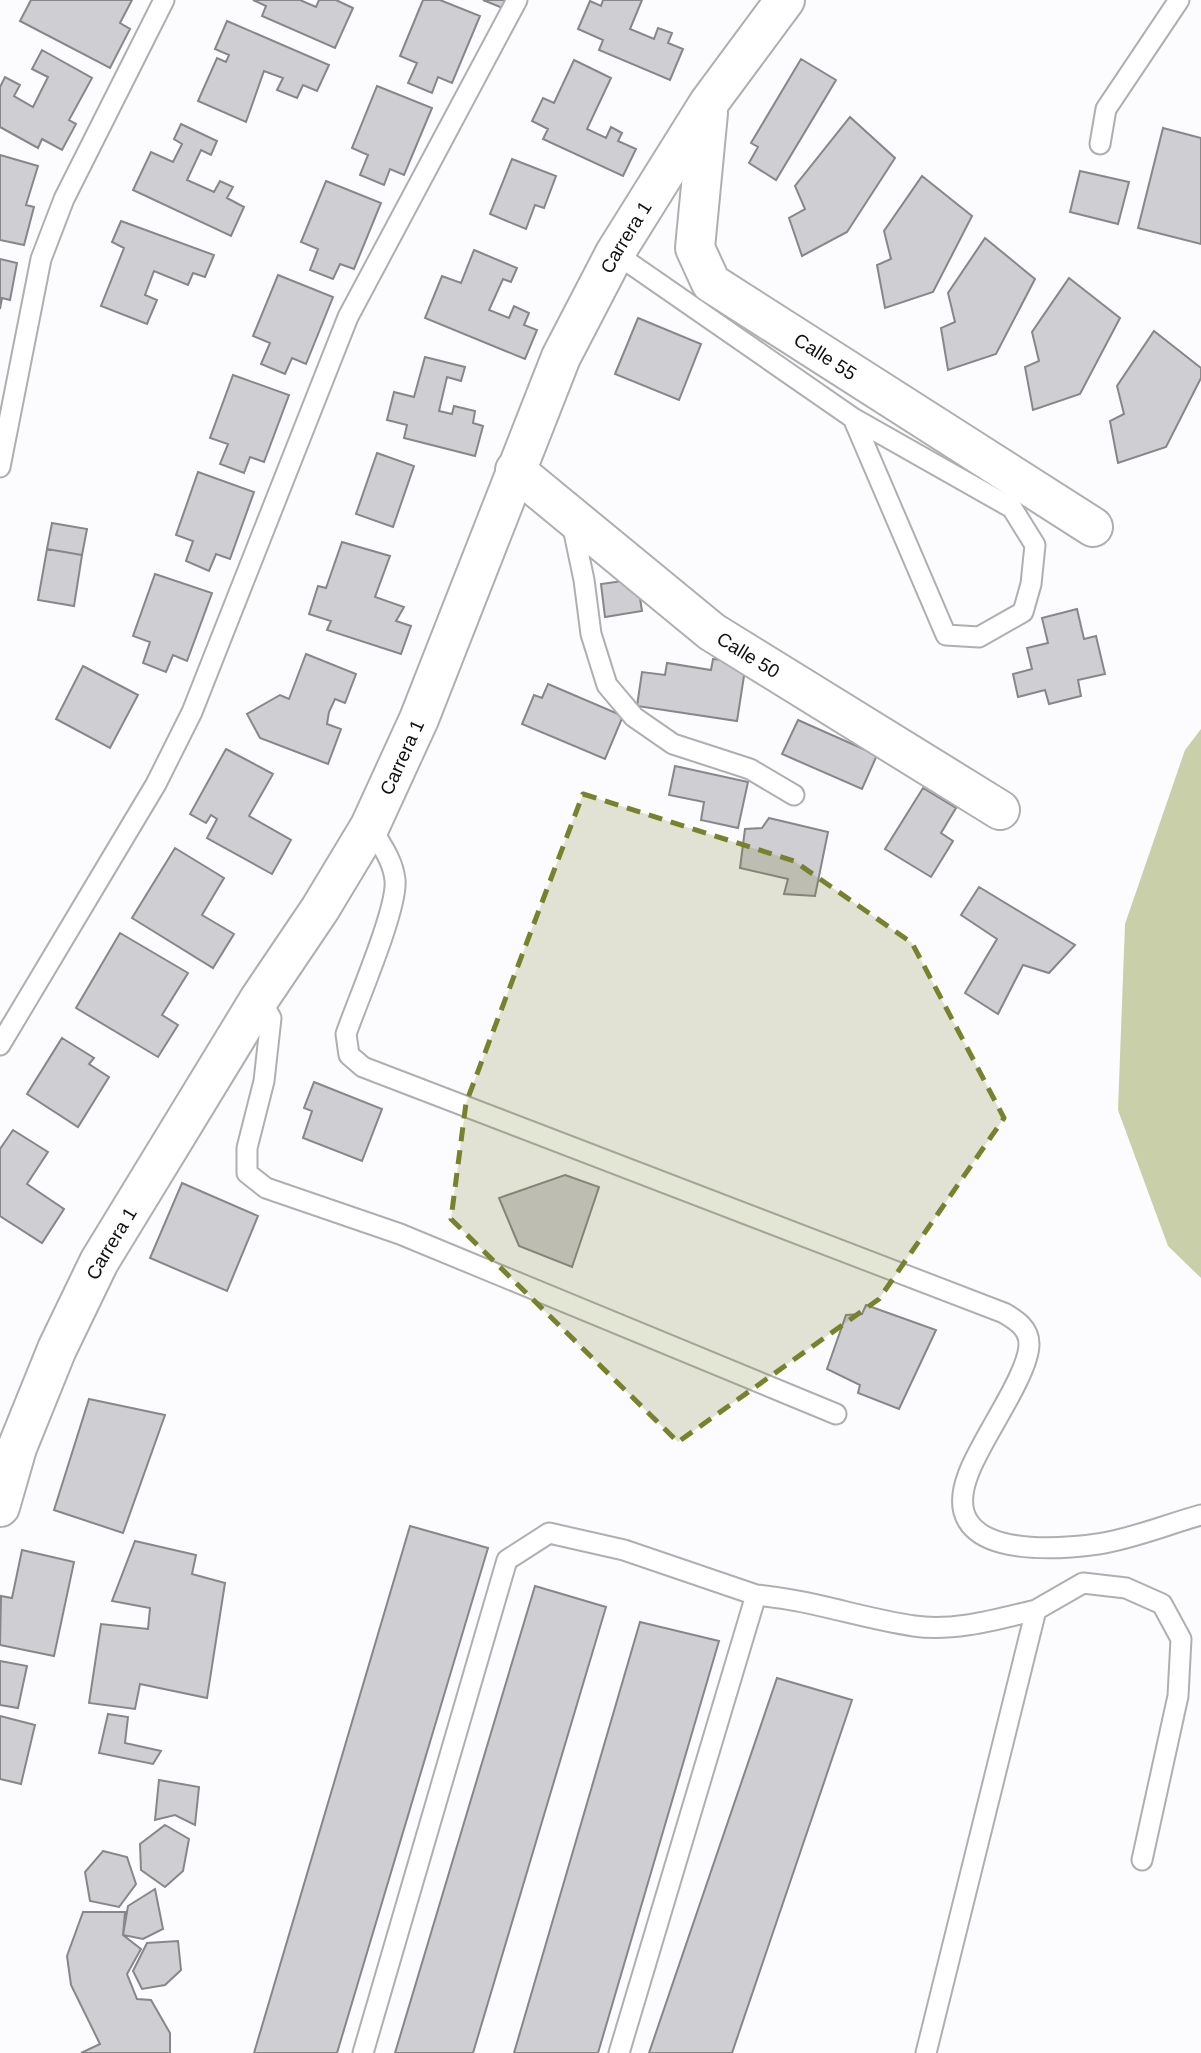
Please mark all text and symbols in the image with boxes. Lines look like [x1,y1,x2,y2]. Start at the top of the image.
street label: Carrera 1 [596,197,656,277]
street label: Calle 55 [790,329,860,384]
street label: Calle 50 [713,628,783,682]
street label: Carrera 1 [376,716,428,798]
street label: Carrera 1 [82,1204,141,1283]

